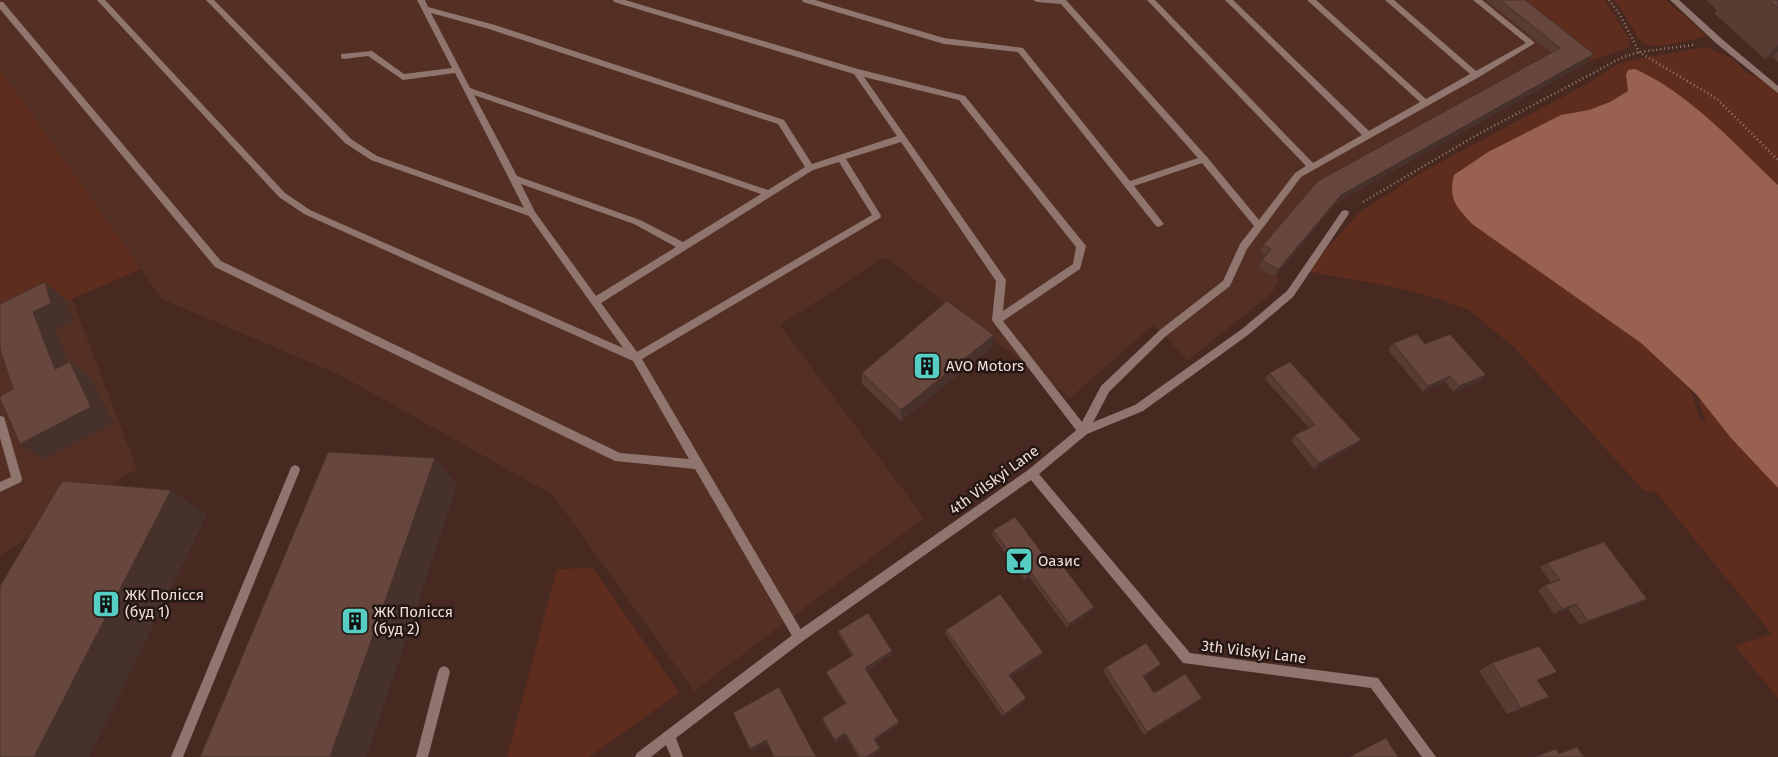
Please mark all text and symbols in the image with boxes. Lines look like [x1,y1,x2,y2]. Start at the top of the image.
building icon: AVO Motors [912,351,942,381]
place label: AVO Motors [946,357,1024,375]
street label: 4th Vilskyi Lane [946,442,1042,518]
bar icon: Оазис [1004,546,1034,576]
place label: Оазис [1038,552,1080,570]
place label: ЖК Полісся (буд 1) [125,586,204,621]
building icon: ЖК Полісся (буд 1) [91,589,121,619]
place label: ЖК Полісся (буд 2) [374,603,453,638]
building icon: ЖК Полісся (буд 2) [340,606,370,636]
street label: 3th Vilskyi Lane [1201,637,1307,667]

